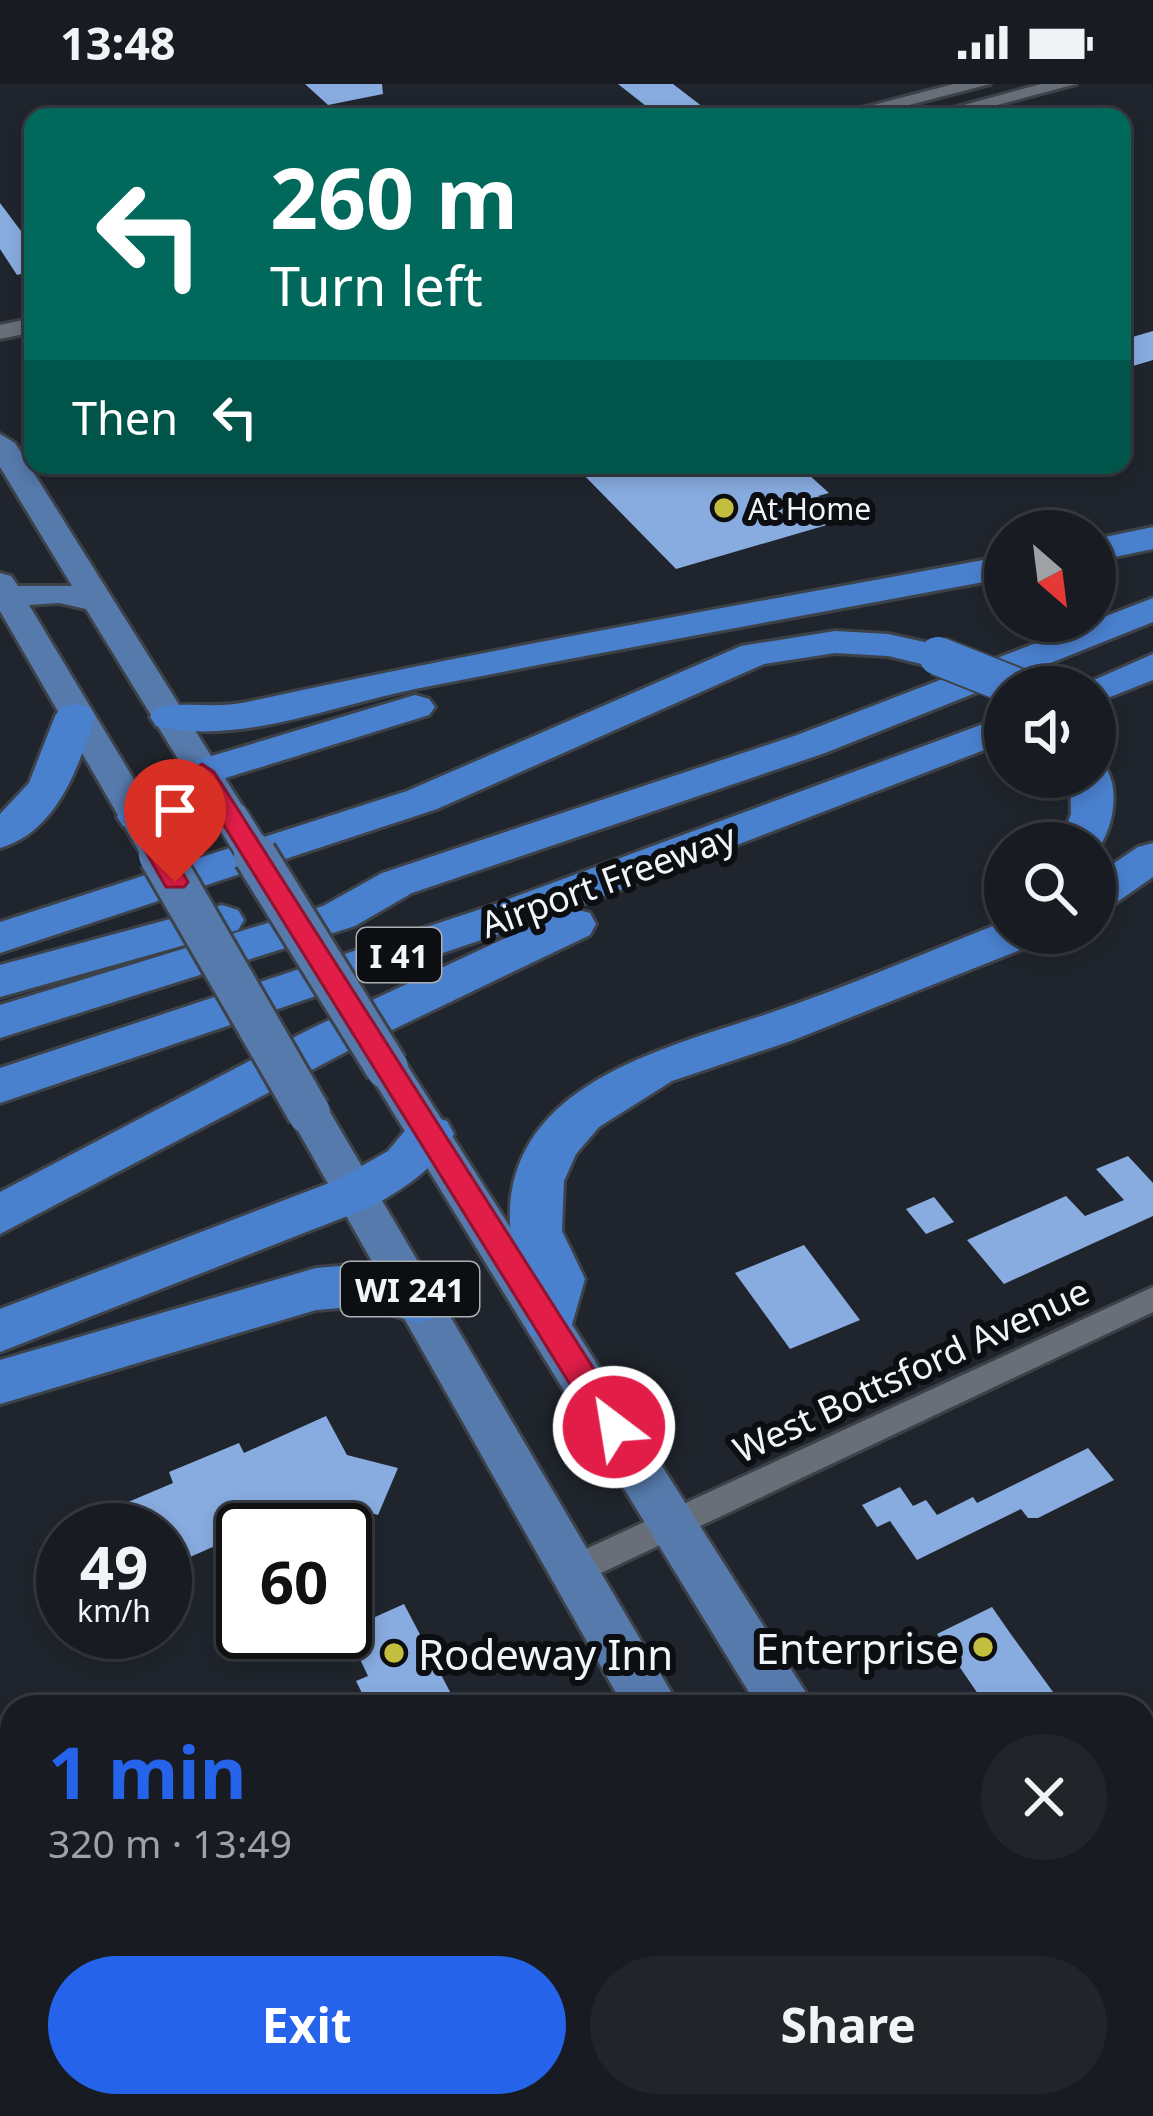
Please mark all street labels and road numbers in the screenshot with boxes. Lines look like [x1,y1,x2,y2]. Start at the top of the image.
street label: Airport Freeway [474,811,743,949]
road number: I 41 [357,928,441,982]
road number: WI 241 [341,1262,479,1316]
street label: West Bottsford Avenue [725,1266,1097,1474]

